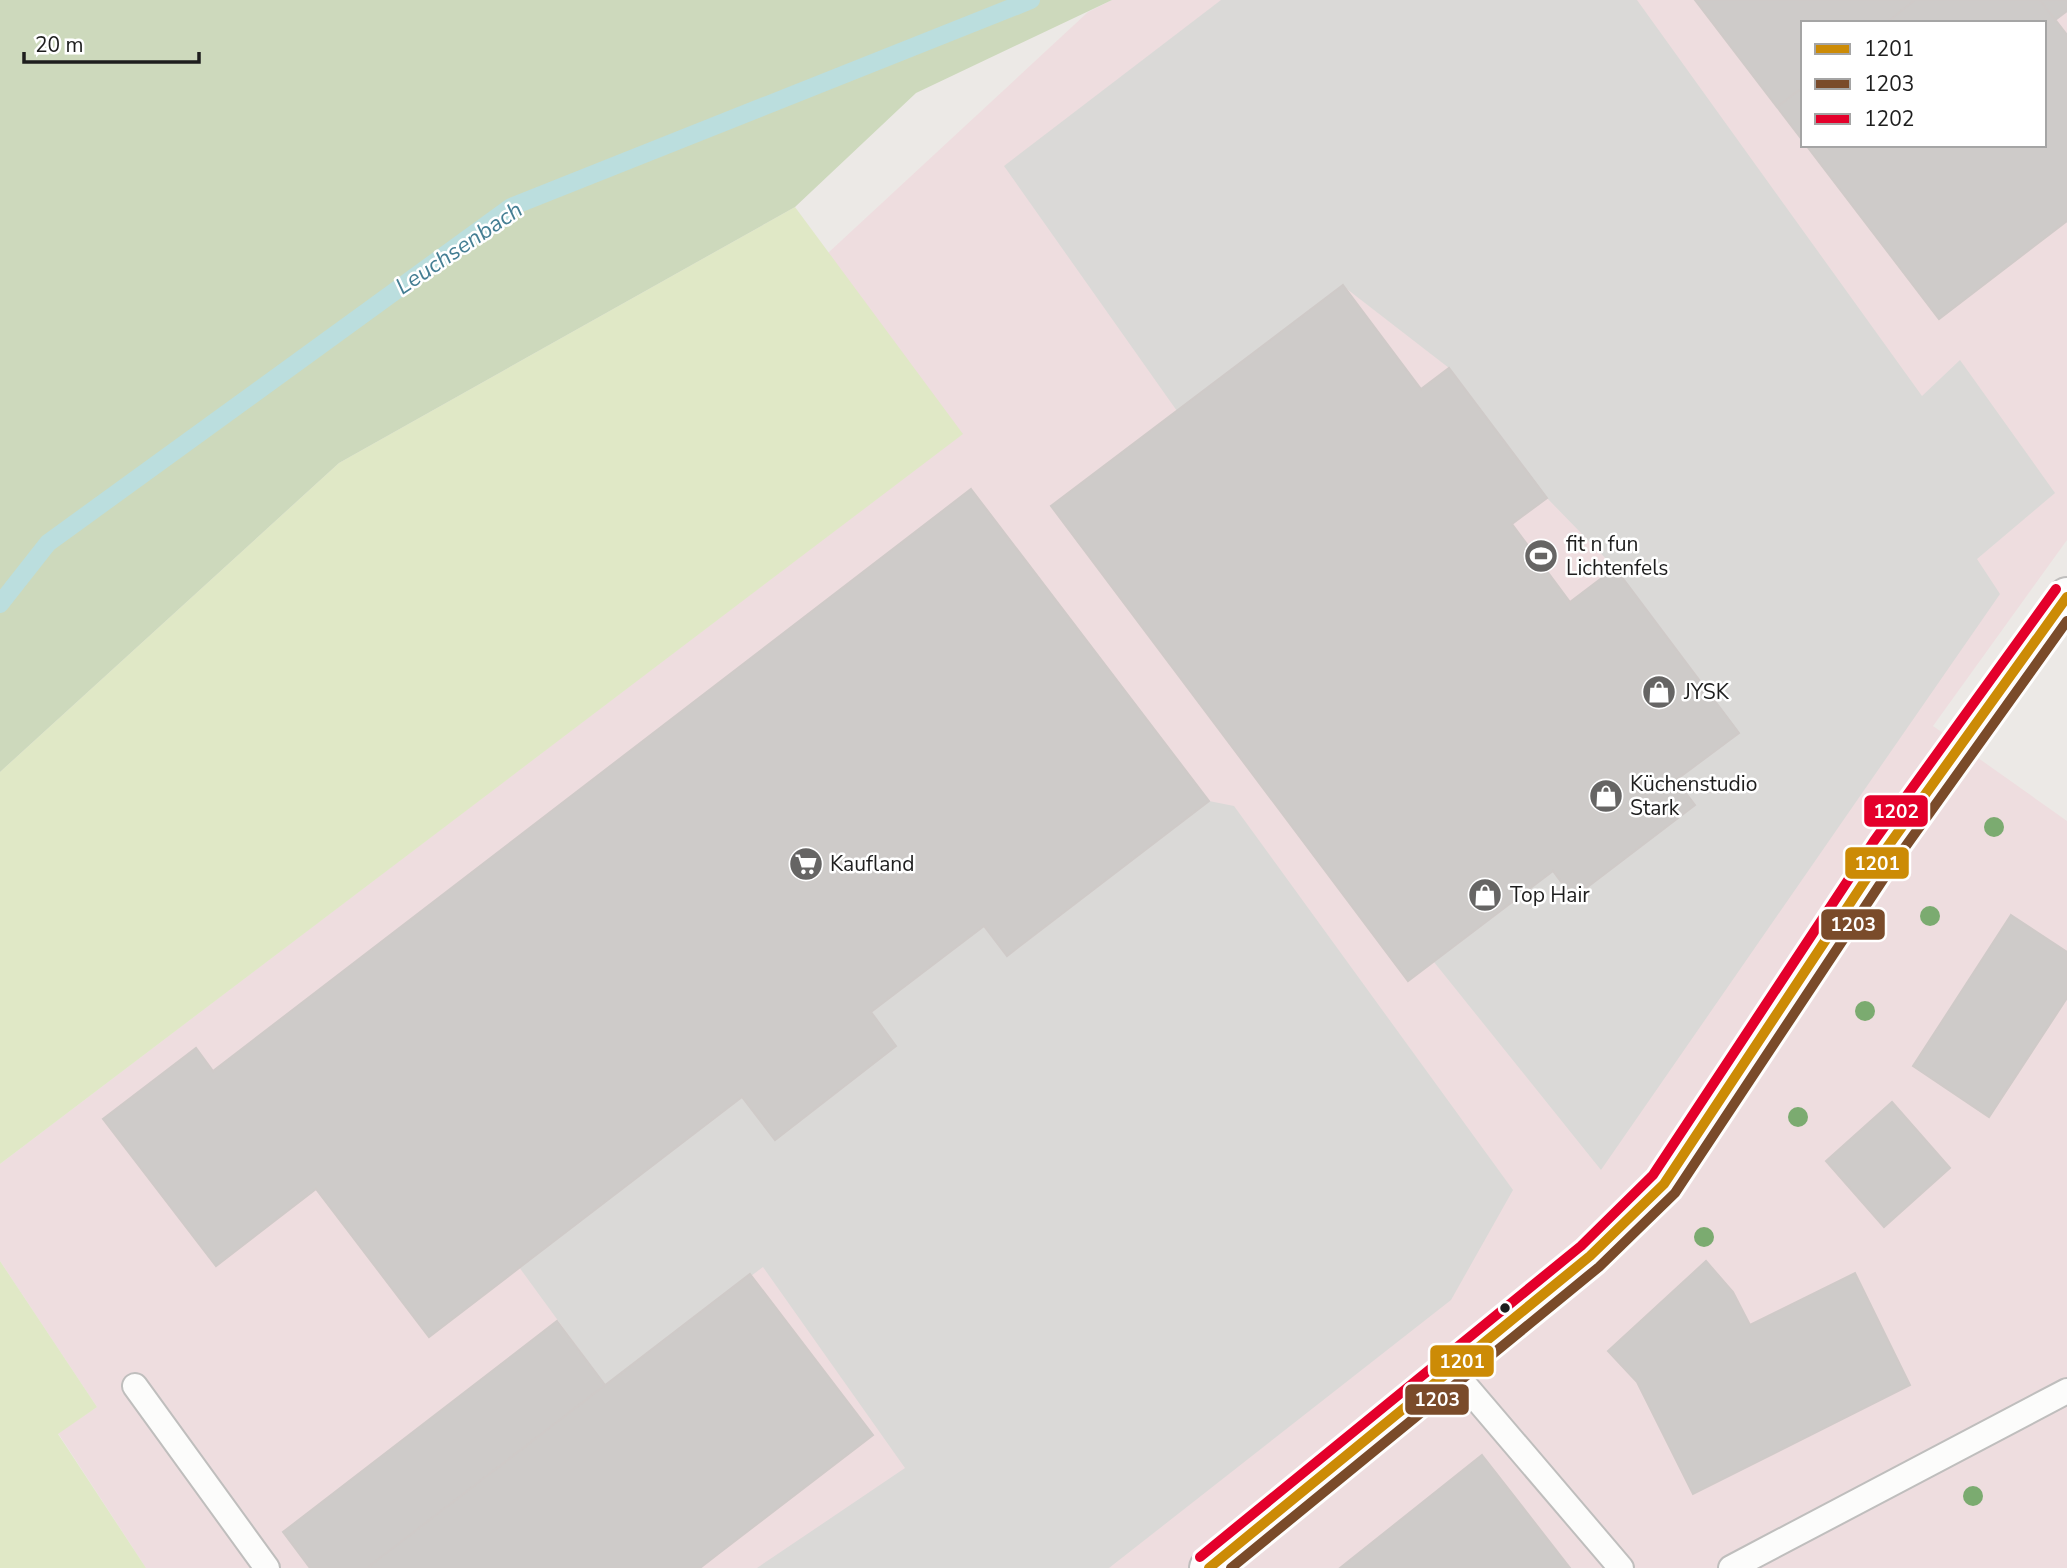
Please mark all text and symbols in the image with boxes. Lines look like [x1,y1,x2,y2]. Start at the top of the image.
scale bar [24,21,200,65]
legend [1801,21,2046,147]
text: 20 m [35,31,84,59]
text: 1201 [1864,35,1914,63]
text: 1203 [1864,70,1914,98]
text: 1202 [1864,105,1914,133]
water label: Leuchsenbach [389,194,529,302]
place label: fit n fun Lichtenfels [1566,530,1668,582]
sports icon: fit n fun Lichtenfels [1522,537,1560,575]
shop icon: JYSK [1640,673,1678,711]
place label: JYSK [1683,678,1730,706]
place label: Küchenstudio Stark [1630,770,1757,822]
shop icon: Küchenstudio Stark [1587,777,1625,815]
line badge: 1202 [1863,794,1929,828]
text: 1202 [1873,799,1919,825]
supermarket icon: Kaufland [787,845,825,883]
line badge: 1201 [1844,846,1910,880]
place label: Kaufland [830,850,915,878]
text: 1201 [1854,851,1900,877]
shop icon: Top Hair [1466,876,1504,914]
place label: Top Hair [1510,881,1590,909]
line badge: 1203 [1820,908,1886,941]
text: 1203 [1830,912,1876,938]
unlabelled marker [1498,1301,1512,1315]
line badge: 1201 [1429,1344,1495,1378]
text: 1201 [1439,1349,1485,1375]
line badge: 1203 [1404,1383,1470,1416]
text: 1203 [1414,1387,1460,1413]

